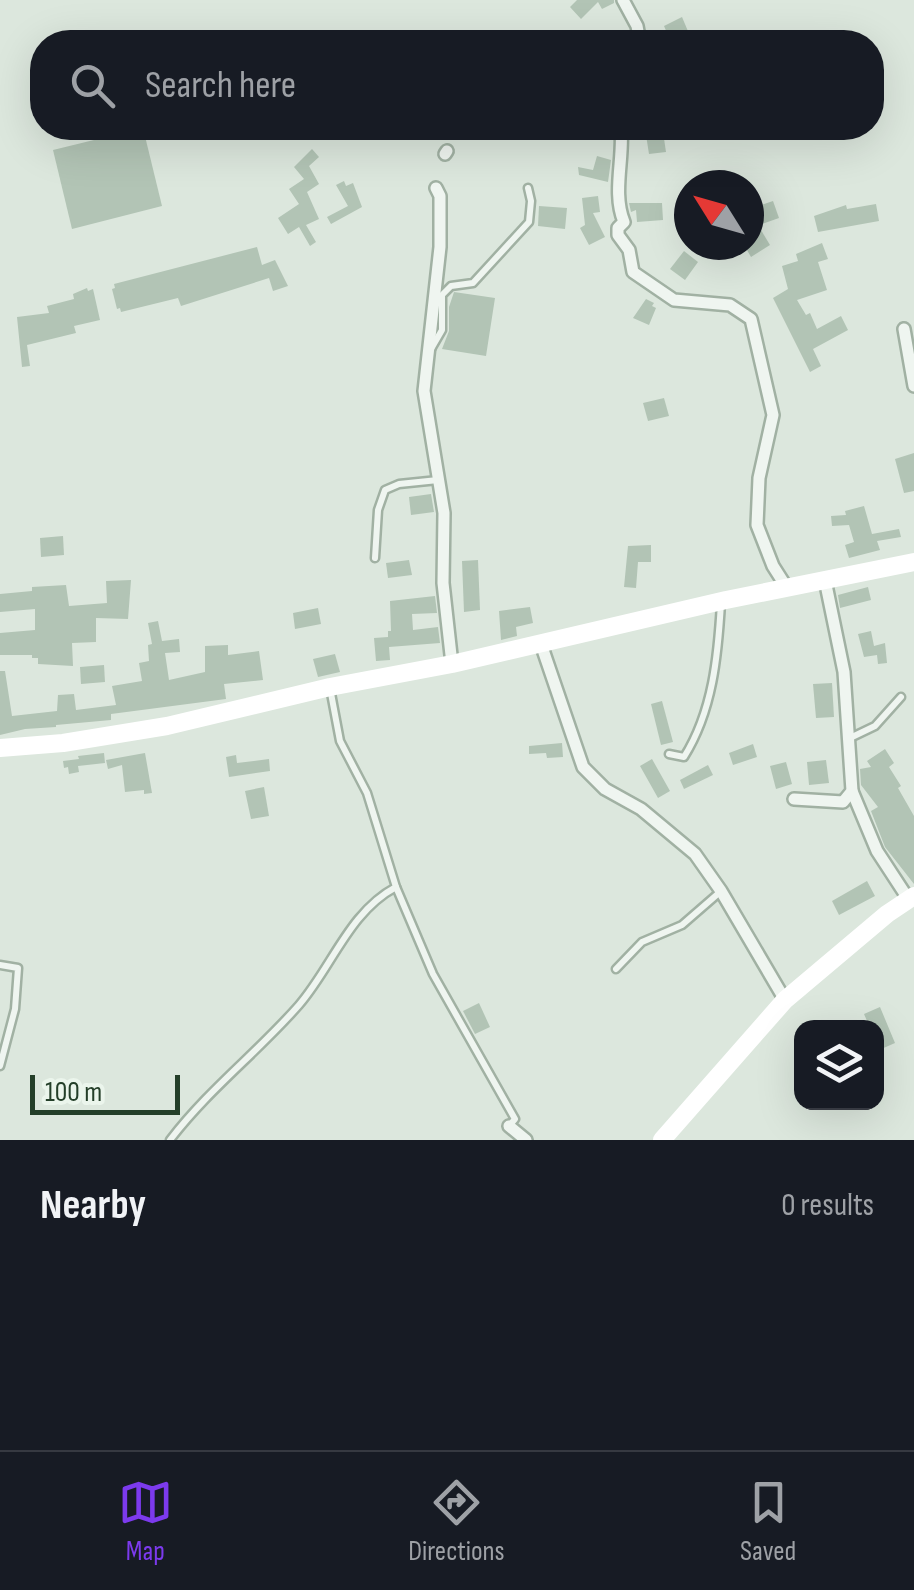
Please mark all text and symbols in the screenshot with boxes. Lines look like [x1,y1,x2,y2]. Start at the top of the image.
search box [30,30,884,140]
icon: search [65,58,120,113]
text: Search here [145,63,296,108]
north arrow [674,170,764,260]
map controls [794,1020,884,1110]
button: layers [794,1020,884,1110]
scale bar [30,1070,180,1114]
text: 100 m [45,1076,102,1109]
text: Nearby [40,1180,146,1231]
text: 0 results [781,1186,874,1225]
tab: Map [118,1475,173,1568]
tab: Directions [408,1475,505,1568]
tab: Saved [740,1475,796,1568]

